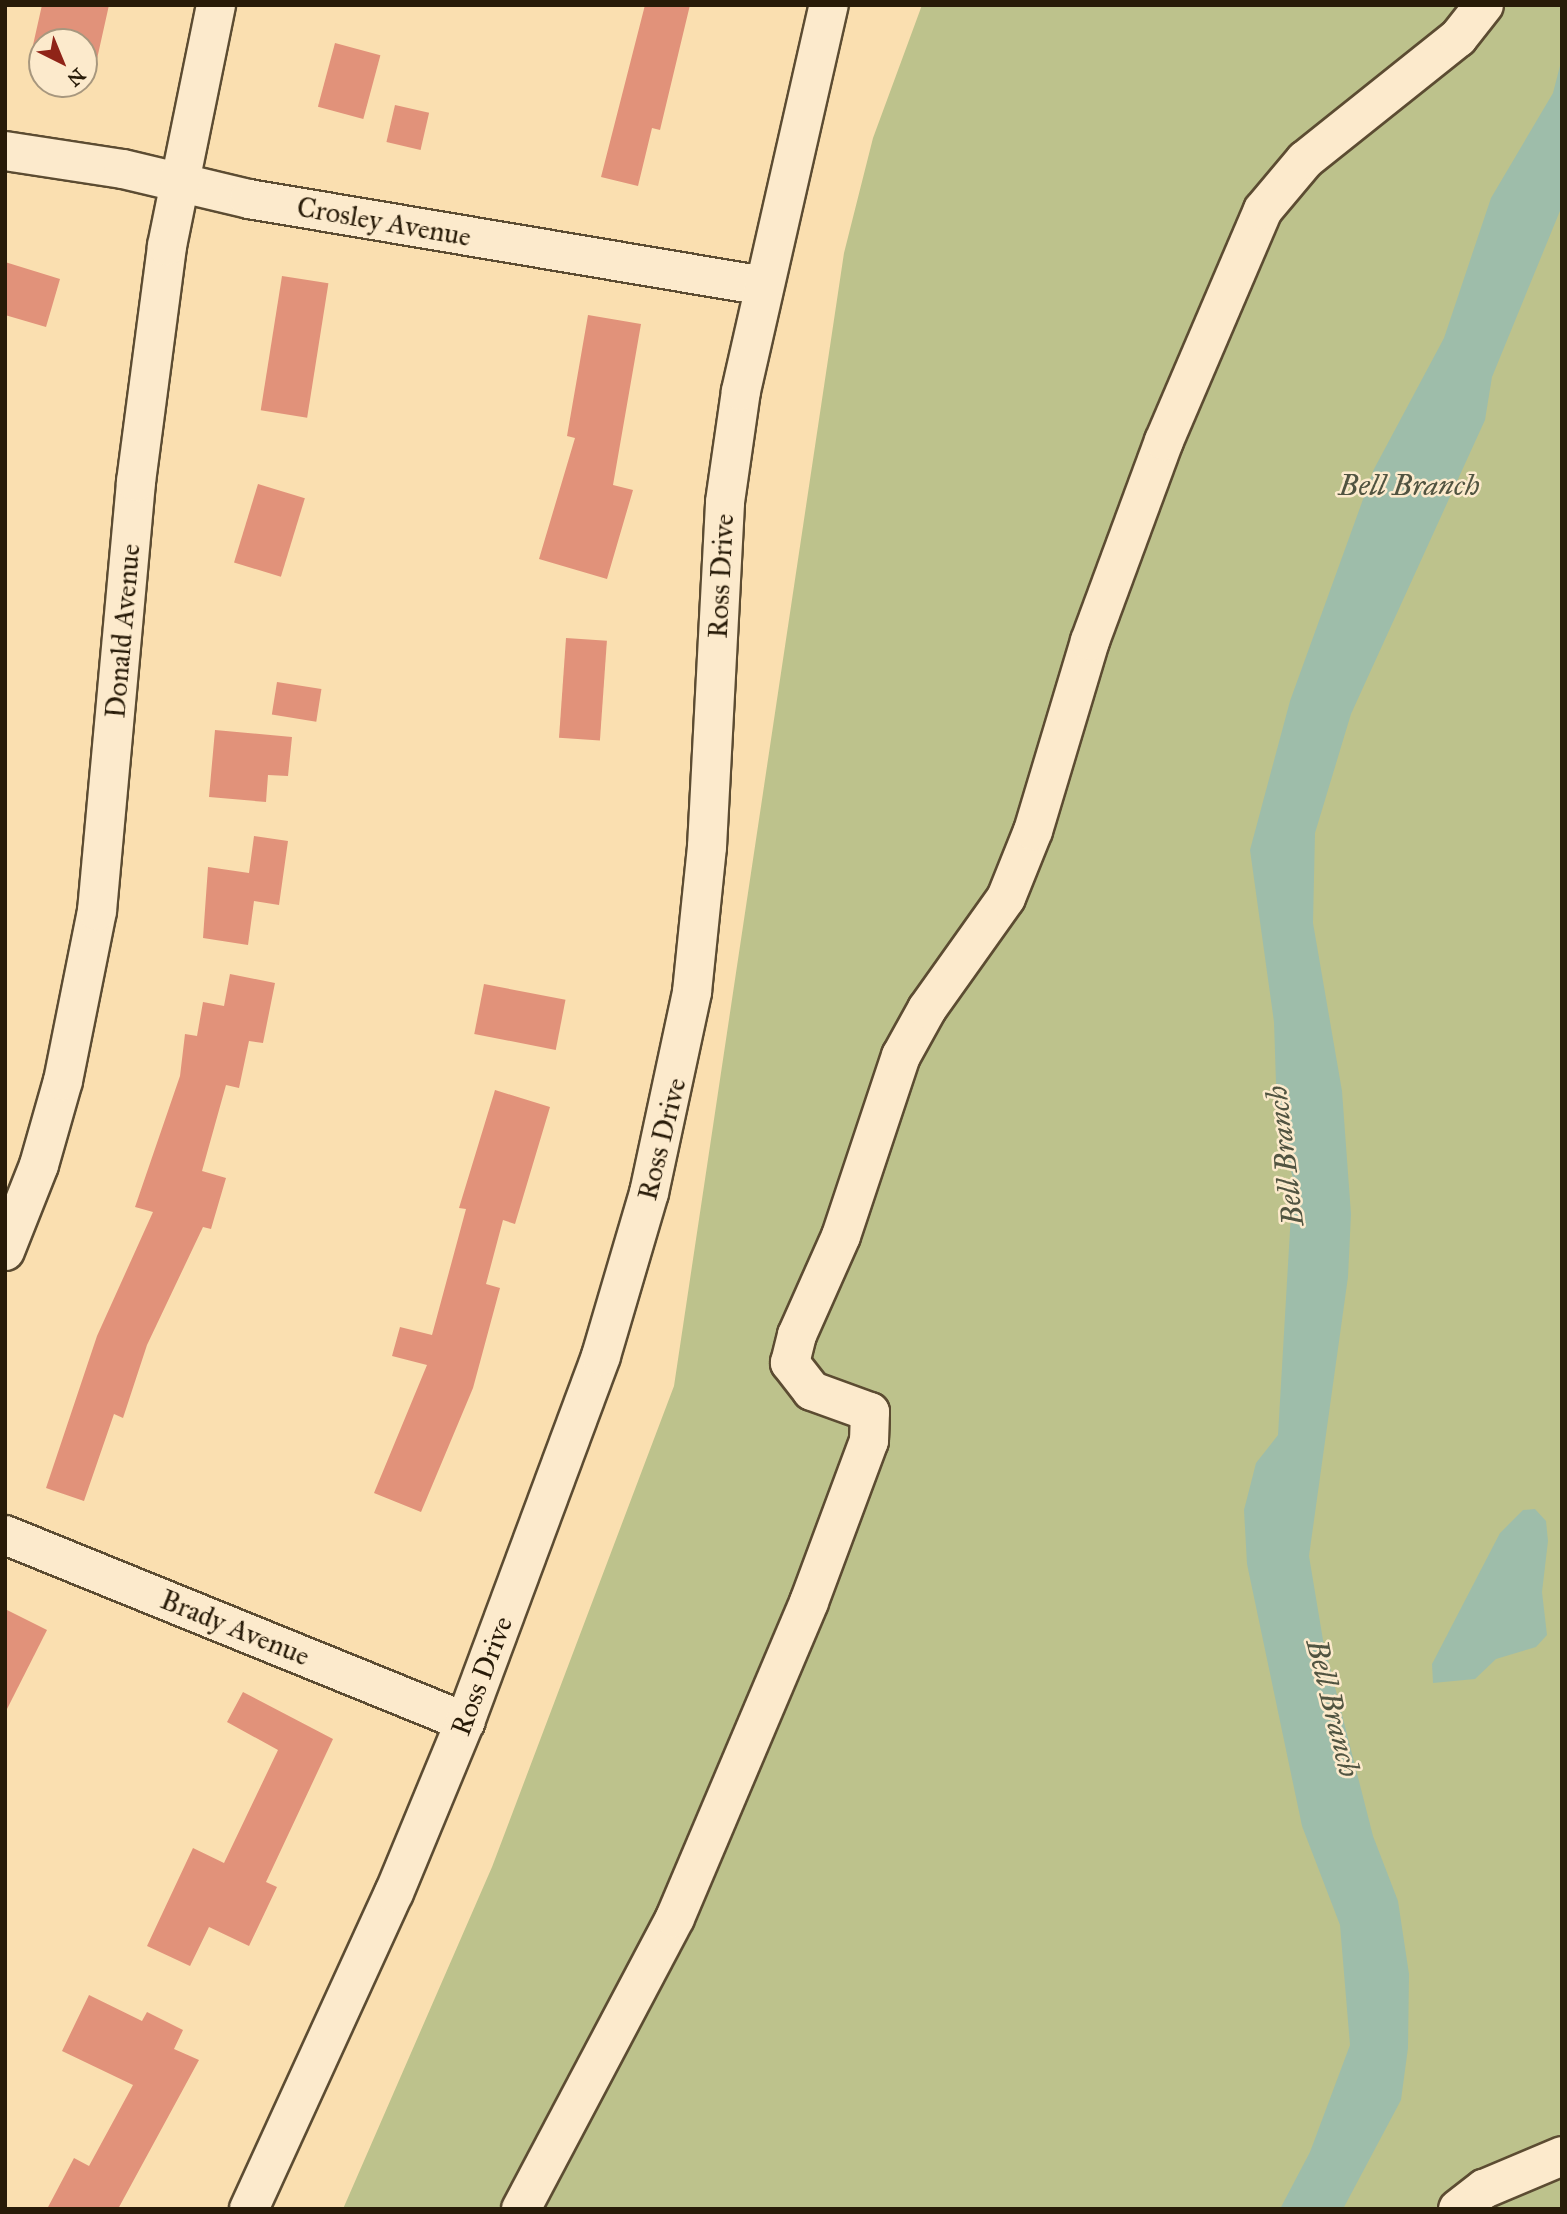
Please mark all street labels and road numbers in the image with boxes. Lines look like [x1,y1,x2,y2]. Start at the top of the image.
street label: Crosley Avenue [294,190,474,254]
street label: Ross Drive [701,513,741,639]
street label: Donald Avenue [99,542,147,720]
street label: Ross Drive [631,1074,693,1204]
street label: Brady Avenue [156,1583,314,1673]
street label: Ross Drive [444,1612,520,1740]

